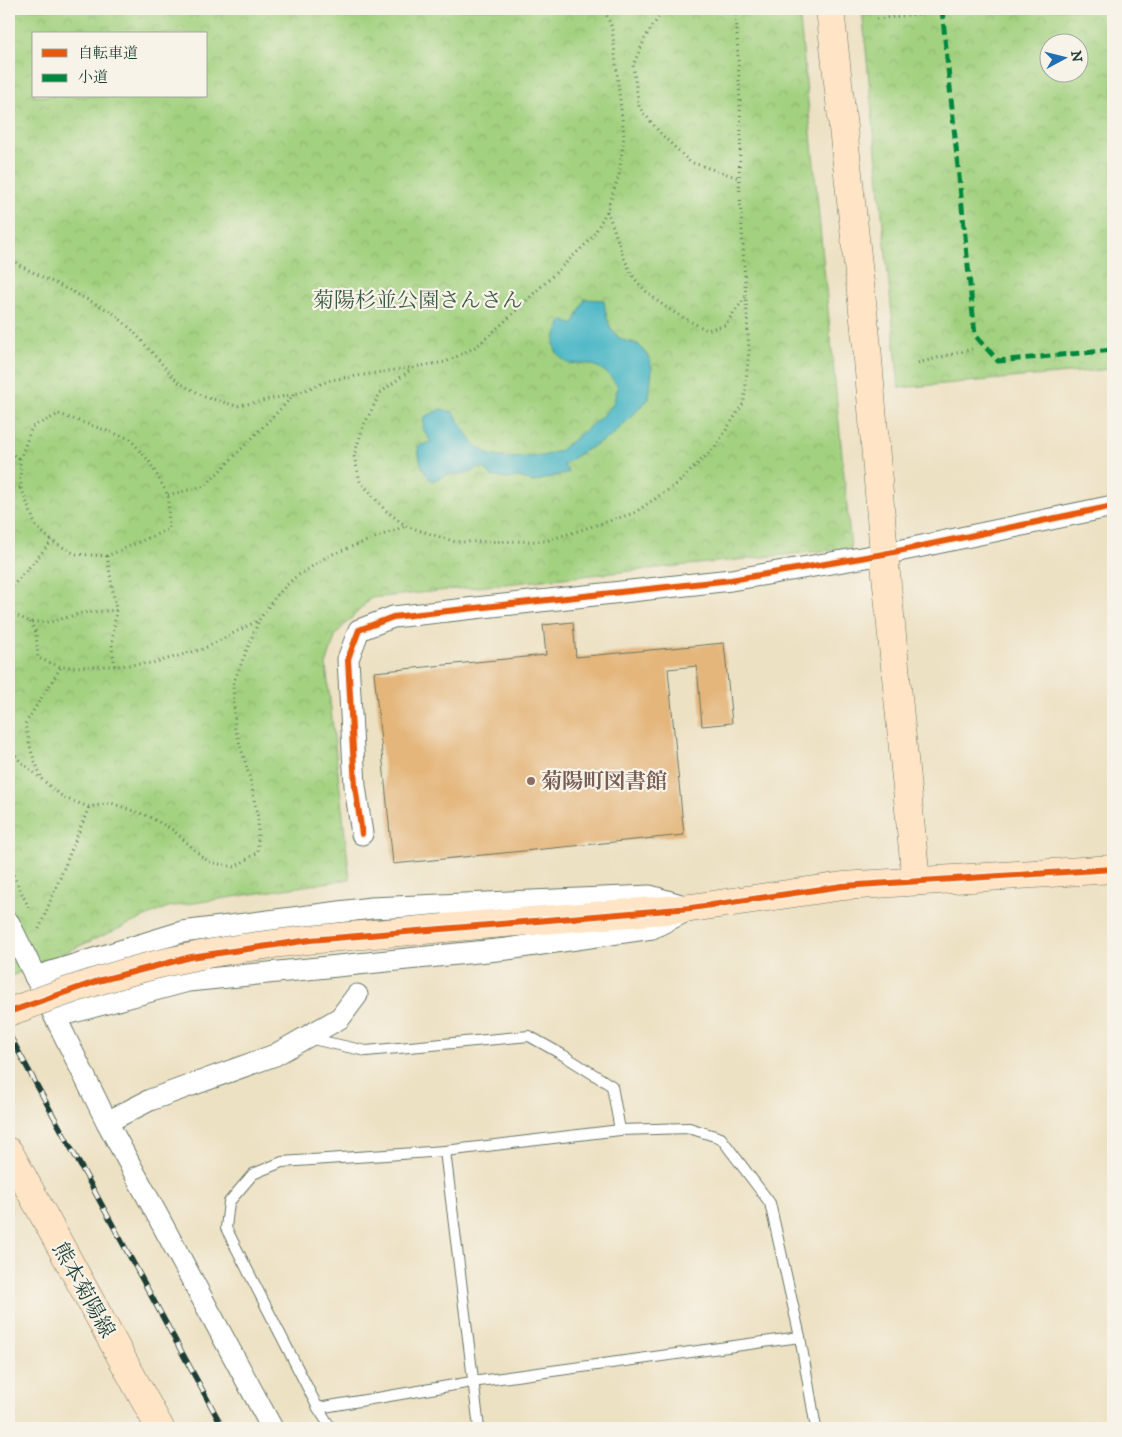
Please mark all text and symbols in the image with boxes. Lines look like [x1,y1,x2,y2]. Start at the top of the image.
legend [32,32,208,98]
north arrow [1040,32,1090,82]
text: 自転車道 [78,44,138,63]
text: N [1066,50,1086,64]
text: 小道 [78,68,108,87]
park label: 菊陽杉並公園さんさん [313,288,523,314]
place label: 菊陽町図書館 [541,769,667,795]
marker: 菊陽町図書館 [525,775,537,787]
street label: 熊本菊陽線 [46,1238,120,1343]

